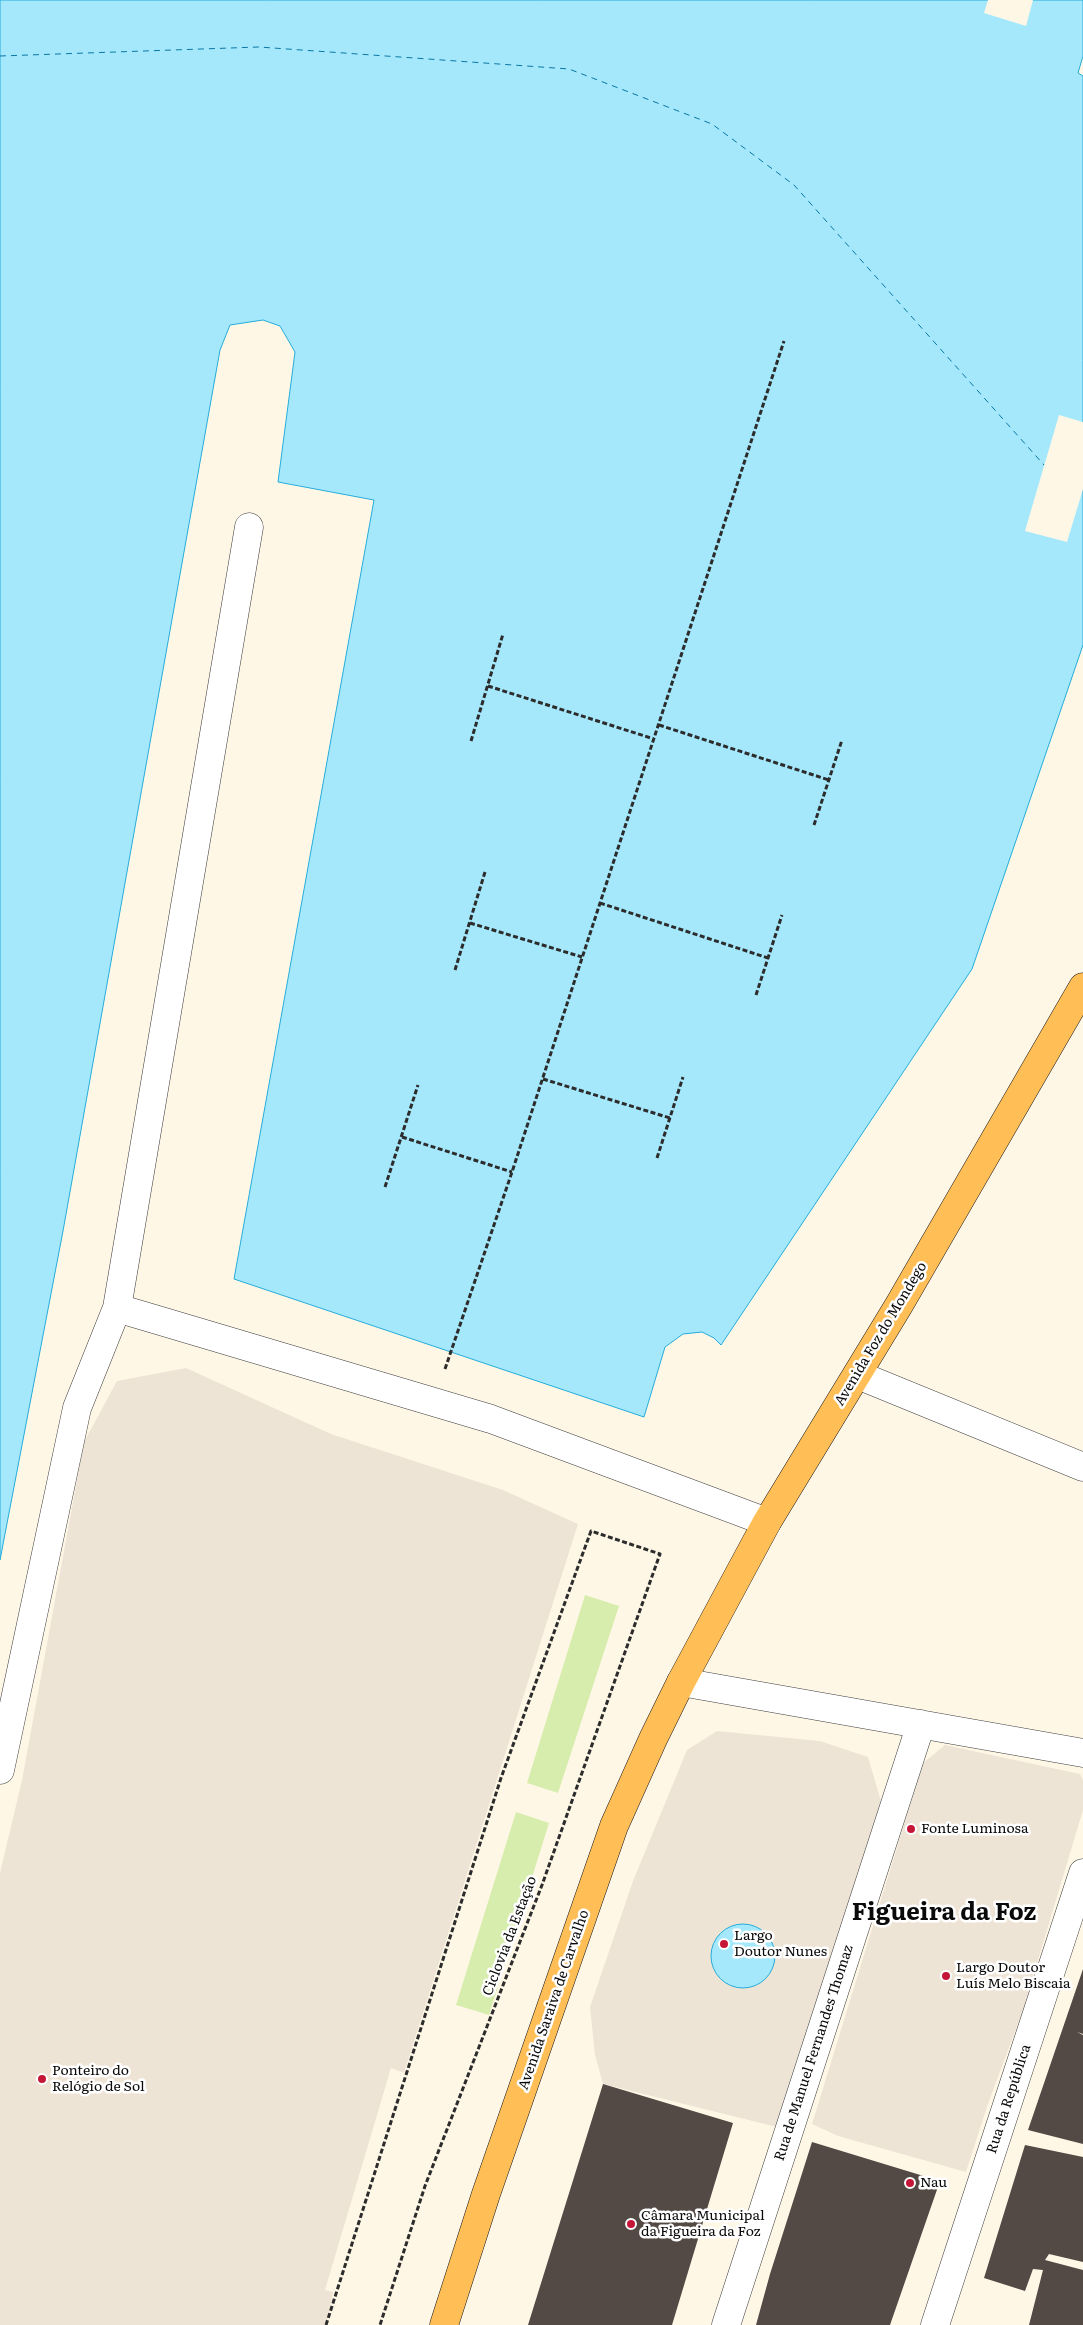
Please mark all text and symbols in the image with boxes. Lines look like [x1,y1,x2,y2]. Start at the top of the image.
street label: Avenida Foz do Mondego [831,1259,931,1409]
place label: Fonte Luminosa [921,1821,1028,1837]
marker: Fonte Luminosa [905,1823,917,1835]
street label: Ciclovia da Estação [479,1874,541,1998]
district label: Figueira da Foz [852,1899,1036,1927]
street label: Avenida Saraiva de Carvalho [515,1908,593,2092]
place label: Largo Doutor Nunes [734,1928,827,1960]
marker: Largo Doutor Nunes [718,1938,730,1950]
street label: Rua de Manuel Fernandes Thomaz [771,1943,857,2163]
place label: Largo Doutor Luís Melo Biscaia [956,1960,1071,1992]
marker: Largo Doutor Luís Melo Biscaia [940,1970,952,1982]
street label: Rua da República [983,2042,1035,2156]
place label: Ponteiro do Relógio de Sol [52,2063,145,2096]
marker: Ponteiro do Relógio de Sol [36,2073,48,2085]
place label: Nau [920,2175,947,2191]
marker: Nau [904,2177,916,2189]
place label: Câmara Municipal da Figueira da Foz [641,2208,765,2240]
marker: Câmara Municipal da Figueira da Foz [625,2218,637,2230]

